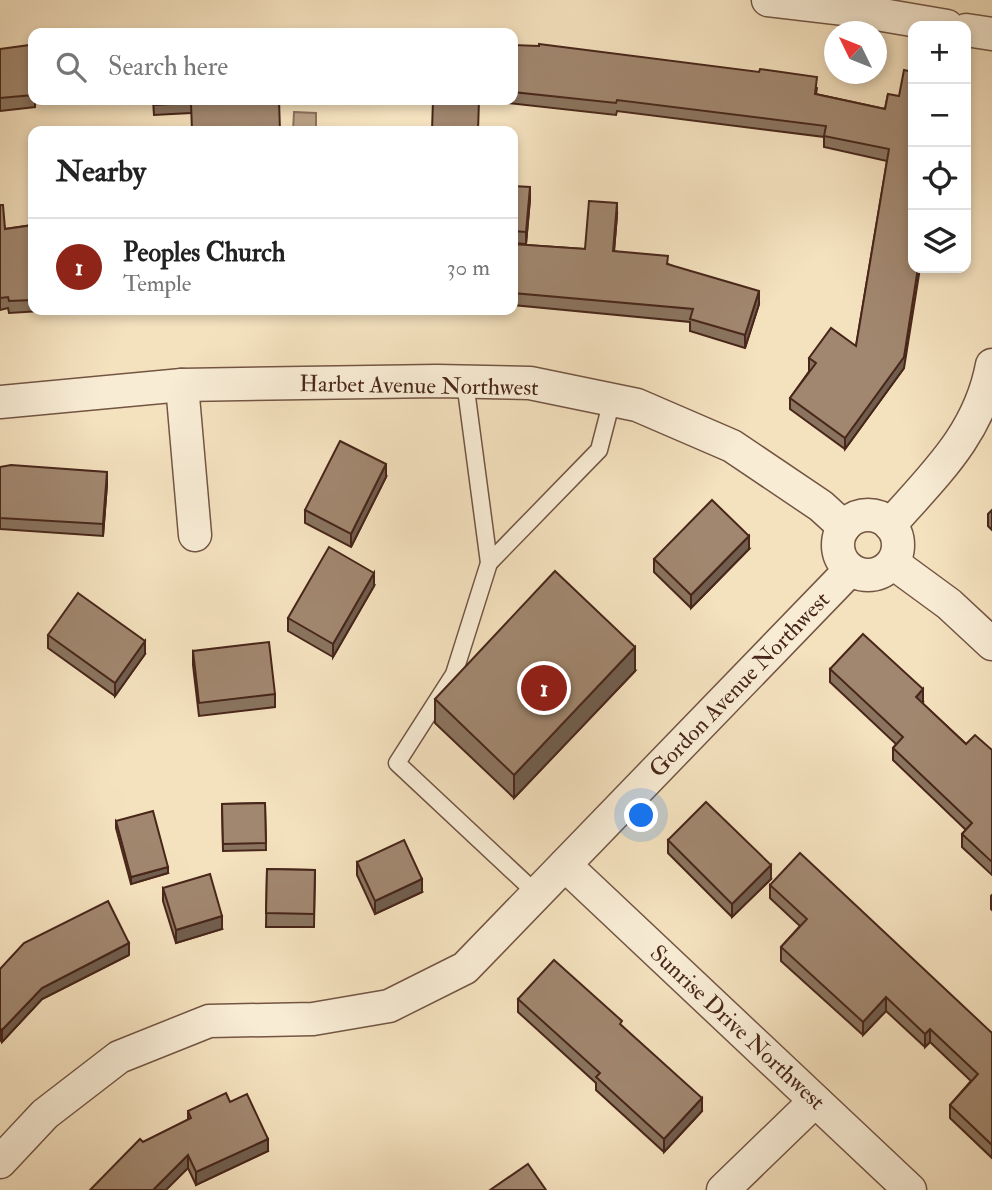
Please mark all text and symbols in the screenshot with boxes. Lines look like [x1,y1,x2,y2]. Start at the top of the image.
north arrow [824,21,887,84]
map controls [908,21,971,273]
button: + [908,21,971,84]
search box [28,28,518,105]
icon: search [52,48,90,86]
text: Search here [108,51,228,83]
button: − [908,84,971,147]
button: locate [908,147,971,210]
text: Nearby [56,153,146,190]
button: layers [908,210,971,273]
text: Peoples Church [123,237,285,269]
text: 1 [75,253,83,282]
text: 30 m [447,253,490,282]
text: Temple [123,269,191,298]
street label: Harbet Avenue Northwest [299,369,539,402]
street label: Gordon Avenue Northwest [643,585,836,783]
pin: 1 [521,662,567,714]
your location [624,798,658,832]
street label: Sunrise Drive Northwest [644,939,831,1116]

